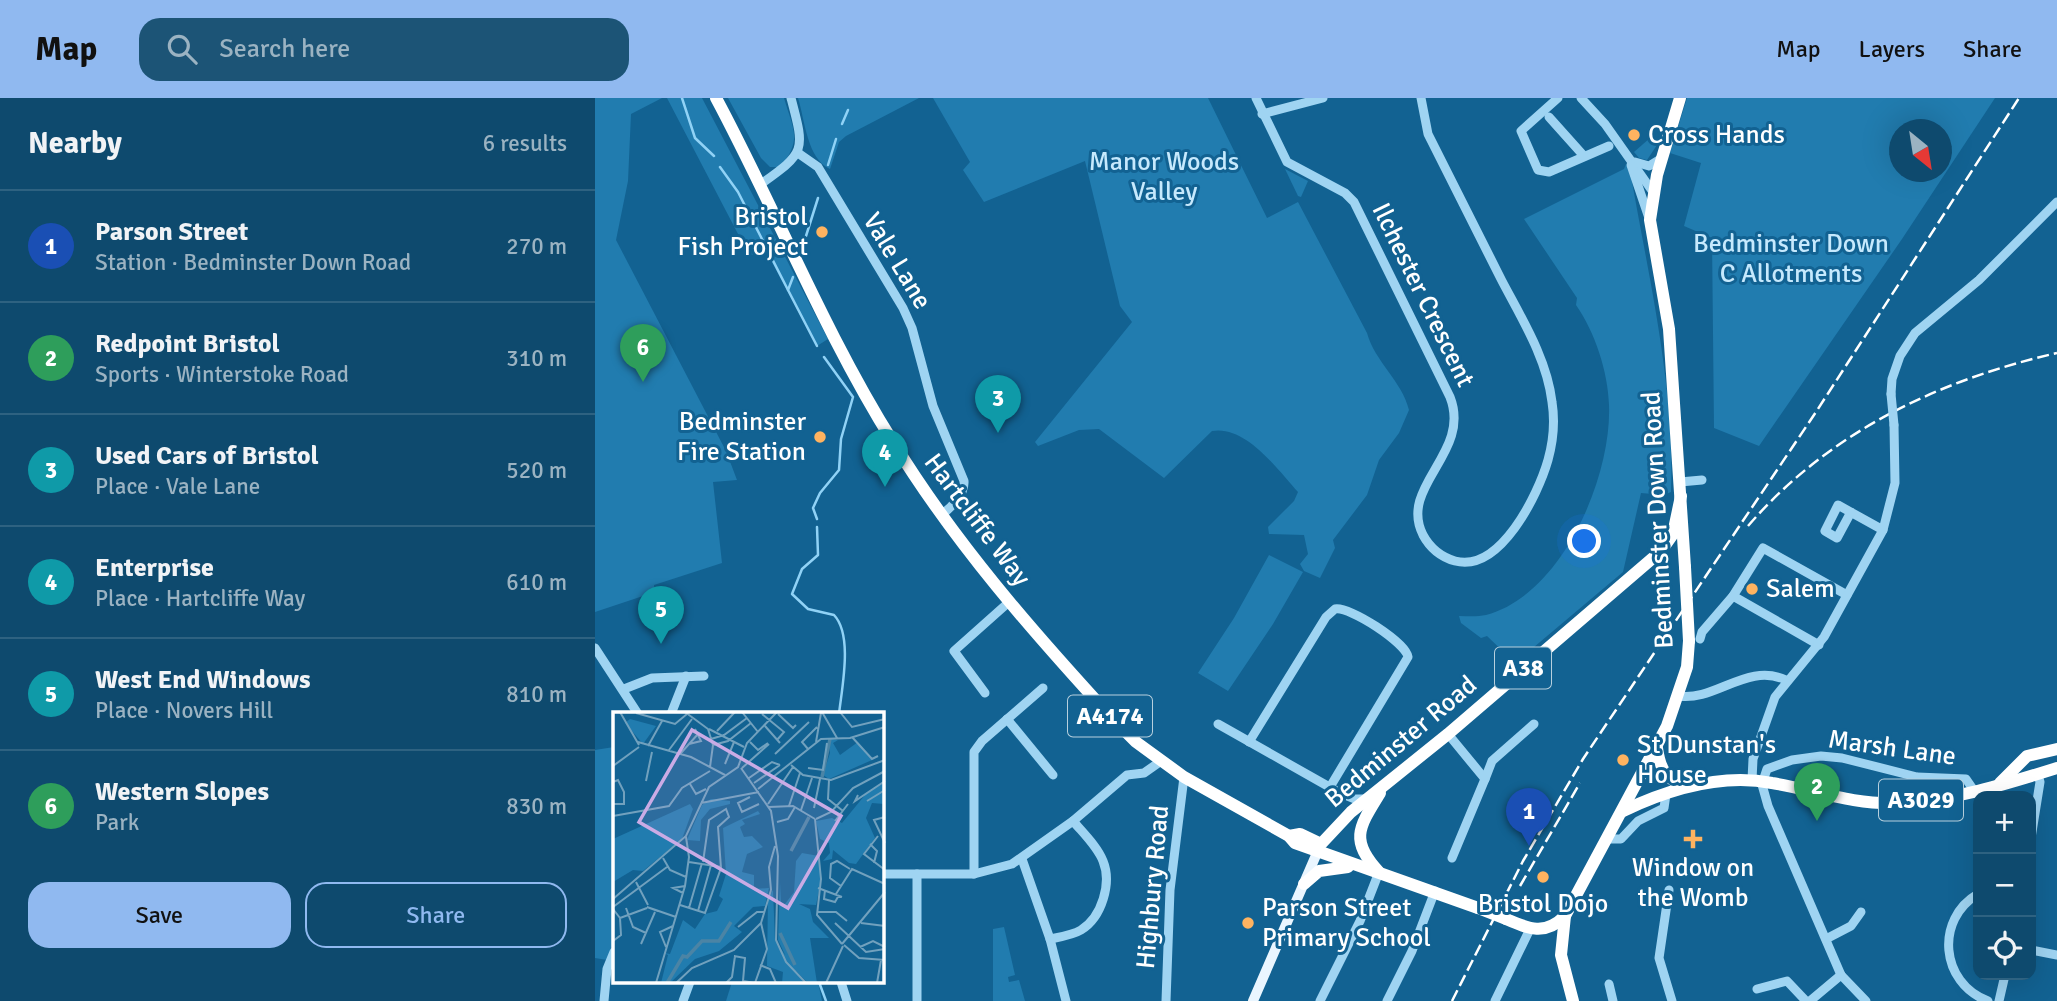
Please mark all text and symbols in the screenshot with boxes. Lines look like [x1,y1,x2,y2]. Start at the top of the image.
search box [139,18,629,81]
text: Map [35,29,97,70]
icon: search [163,30,201,68]
text: Search here [219,33,350,65]
text: Map [1776,34,1821,64]
text: Layers [1859,34,1925,64]
text: Share [1963,34,2022,64]
place label: Cross Hands [1648,119,1785,151]
north arrow [1889,119,1952,182]
text: Nearby [28,125,122,162]
marker: Cross Hands [1626,127,1642,143]
text: 6 results [483,129,567,158]
park label: Manor Woods Valley [1089,146,1239,208]
street label: Ilchester Crescent [1365,198,1481,392]
place label: Bristol Fish Project [678,201,808,263]
street label: Vale Lane [856,207,938,315]
text: Parson Street [95,216,248,248]
marker: Bristol Fish Project [814,224,830,240]
park label: Bedminster Down C Allotments [1693,228,1889,290]
text: 1 [45,232,57,261]
text: 270 m [506,232,567,261]
text: Station · Bedminster Down Road [95,248,411,277]
pin: 6 [620,324,666,382]
text: Redpoint Bristol [95,328,280,360]
text: 2 [45,344,57,373]
text: 310 m [506,344,567,373]
text: Sports · Winterstoke Road [95,360,349,389]
pin: 3 [975,375,1021,433]
street label: Bedminster Down Road [1635,391,1681,649]
place label: Bedminster Fire Station [677,406,806,468]
marker: Bedminster Fire Station [812,429,828,445]
pin: 4 [862,429,908,487]
text: Used Cars of Bristol [95,440,319,472]
street label: Hartcliffe Way [917,447,1037,593]
text: 3 [45,456,57,485]
text: 520 m [506,456,567,485]
text: Place · Vale Lane [95,472,260,501]
your location [1567,524,1601,558]
text: Enterprise [95,552,214,584]
text: 4 [45,568,57,597]
text: 610 m [506,568,567,597]
place label: Salem [1766,573,1835,605]
marker: Salem [1744,581,1760,597]
text: Place · Hartcliffe Way [95,584,305,613]
pin: 5 [638,586,684,644]
road number: A38 [1495,648,1551,688]
text: West End Windows [95,664,310,696]
street label: Bedminster Road [1318,669,1484,815]
text: 5 [45,680,57,709]
text: 810 m [506,680,567,709]
text: Place · Novers Hill [95,696,273,725]
road number: A4174 [1068,696,1152,736]
inset map [613,712,884,984]
street label: Marsh Lane [1826,723,1958,773]
place label: St Dunstan's House [1637,729,1776,791]
marker: St Dunstan's House [1615,752,1631,768]
pin: 2 [1794,763,1840,821]
text: Western Slopes [95,776,269,808]
road number: A3029 [1879,780,1963,820]
pin: 1 [1506,788,1552,846]
map controls [1973,791,2036,980]
button: + [1973,791,2036,854]
text: 6 [45,792,57,821]
text: 830 m [506,792,567,821]
street label: Highbury Road [1130,804,1176,970]
text: Park [95,808,139,837]
marker: Window on the Womb [1683,829,1703,849]
place label: Window on the Womb [1632,852,1754,914]
button: − [1973,854,2036,917]
marker: Bristol Dojo [1535,869,1551,885]
button: Save [28,882,291,948]
button: Share [305,882,567,948]
place label: Bristol Dojo [1478,888,1608,920]
place label: Parson Street Primary School [1262,892,1431,954]
marker: Parson Street Primary School [1240,915,1256,931]
button: locate [1973,917,2036,980]

